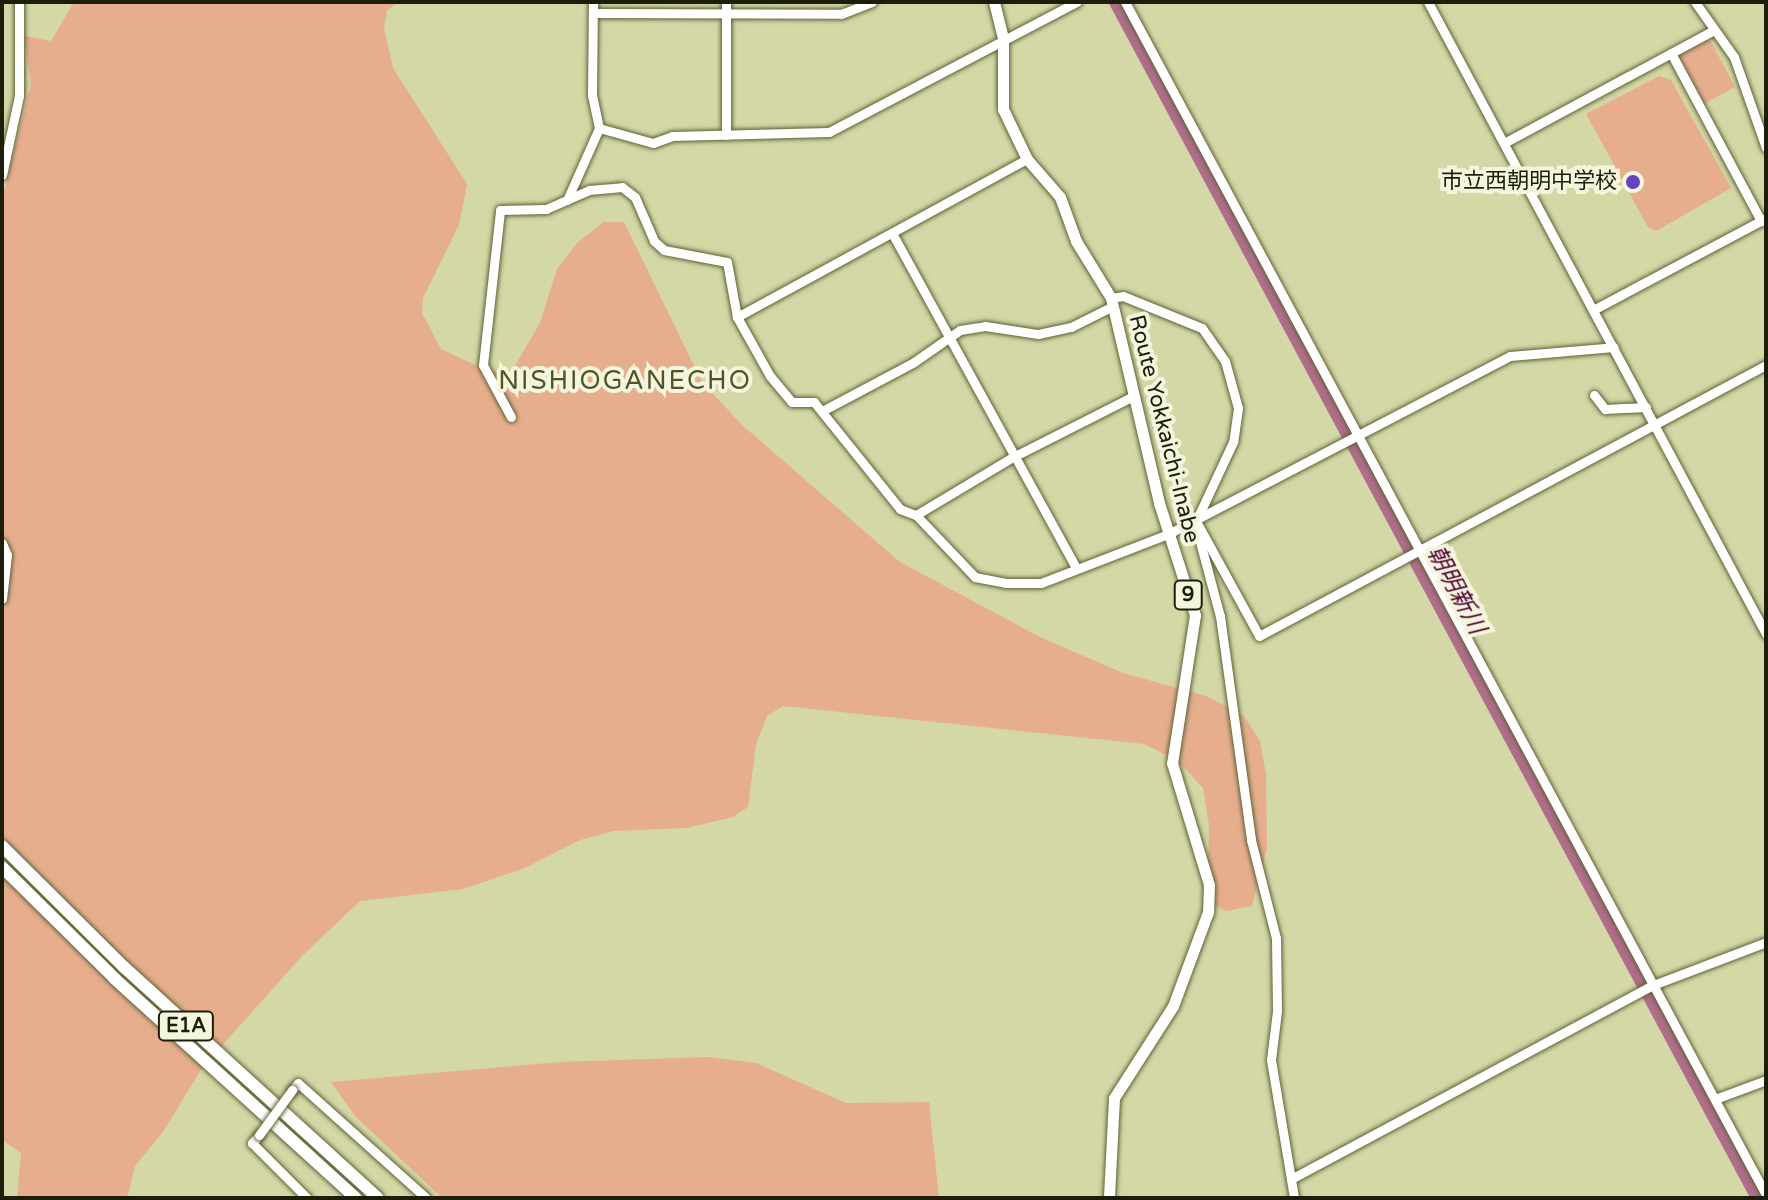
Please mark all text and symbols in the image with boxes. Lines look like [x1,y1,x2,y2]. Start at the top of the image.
place label: 市立西朝明中学校 [1441,169,1617,195]
marker: 市立西朝明中学校 [1624,173,1642,191]
street label: Route Yokkaichi-Inabe [1123,312,1205,546]
district label: NISHIOGANECHO [498,365,752,397]
water label: 朝明新川 [1421,541,1491,639]
road number: 9 [1172,579,1204,611]
road number: E1A [156,1010,216,1042]

